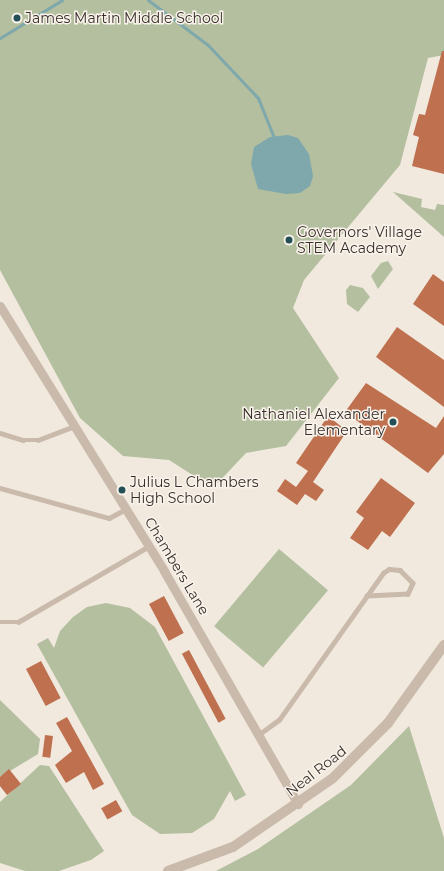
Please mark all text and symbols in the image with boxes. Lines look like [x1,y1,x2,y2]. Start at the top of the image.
place label: James Martin Middle School [25,10,223,26]
marker: James Martin Middle School [12,13,22,23]
place label: Governors' Village STEM Academy [297,224,422,256]
marker: Governors' Village STEM Academy [284,235,294,245]
place label: Nathaniel Alexander Elementary [242,406,385,438]
marker: Nathaniel Alexander Elementary [388,417,398,427]
place label: Julius L Chambers High School [130,474,259,506]
marker: Julius L Chambers High School [117,485,127,495]
street label: Chambers Lane [141,514,213,618]
street label: Neal Road [282,742,350,800]

